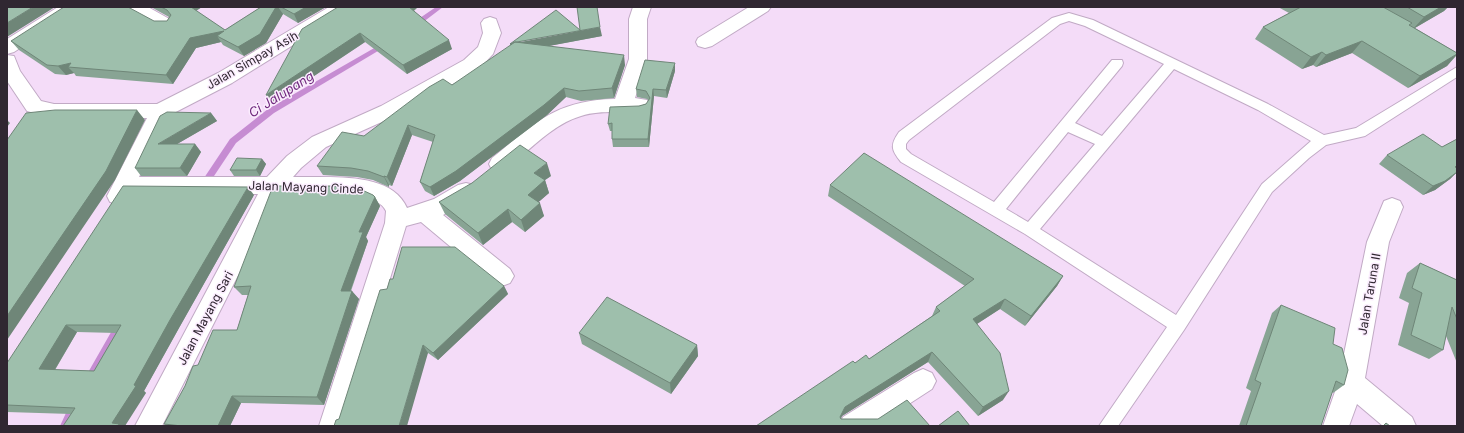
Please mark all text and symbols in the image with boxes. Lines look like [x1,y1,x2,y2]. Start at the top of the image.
street label: Jalan Simpay Asih [203,28,301,92]
water label: Ci Jalupang [245,68,317,120]
street label: Jalan Mayang Cinde [248,177,364,197]
street label: Jalan Taruna II [1354,252,1384,336]
street label: Jalan Mayang Sari [174,268,236,368]

